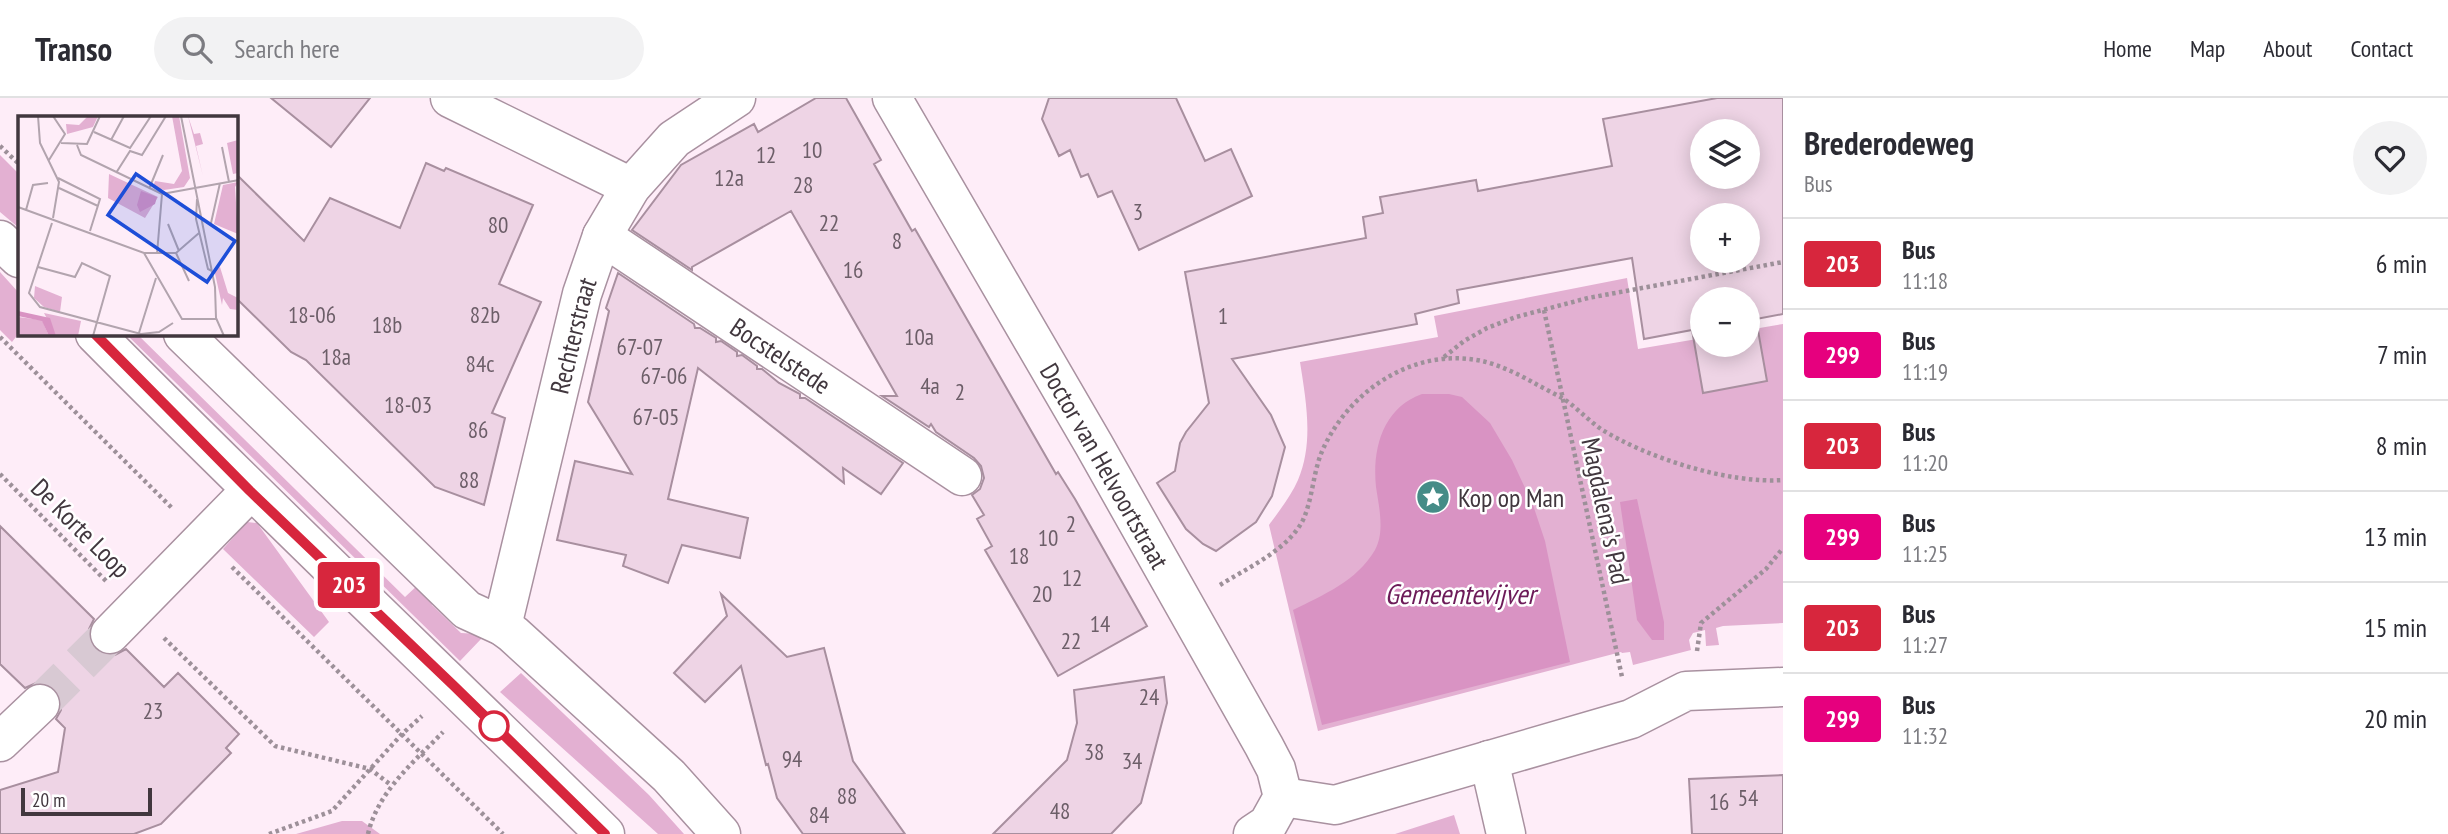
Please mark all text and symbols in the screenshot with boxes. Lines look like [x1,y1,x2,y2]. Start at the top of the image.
search box [154,17,644,80]
text: Transo [35,27,112,70]
icon: search [178,29,216,67]
text: Search here [234,32,340,65]
text: Home [2103,33,2152,64]
text: Map [2190,33,2225,64]
text: About [2263,33,2312,64]
text: Contact [2350,33,2413,64]
inset map [18,116,238,336]
map controls [1690,119,1760,357]
button: layers [1690,119,1760,189]
text: Brederodeweg [1804,121,1974,164]
button: heart [2353,121,2427,195]
house number: 10 [802,135,822,164]
house number: 12 [756,140,776,169]
house number: 12a [714,163,744,192]
text: Bus [1804,169,1833,198]
house number: 28 [793,170,813,199]
house number: 3 [1133,197,1143,226]
button: + [1690,203,1760,273]
house number: 22 [819,208,839,237]
house number: 80 [488,210,508,239]
house number: 8 [892,226,902,255]
text: Bus [1902,233,1935,266]
text: 6 min [2376,247,2427,280]
text: 203 [1825,248,1860,279]
house number: 16 [843,255,863,284]
text: 11:18 [1902,266,1948,295]
street label: Rechterstraat [542,273,603,397]
button: − [1690,287,1760,357]
house number: 18-06 [288,300,336,329]
house number: 82b [470,300,500,329]
house number: 1 [1218,301,1228,330]
house number: 18b [372,310,402,339]
street label: Bocstelstede [724,310,837,401]
house number: 10a [904,322,934,351]
text: Bus [1902,324,1935,357]
house number: 67-07 [617,332,663,361]
text: 7 min [2377,338,2427,371]
text: 299 [1825,339,1860,370]
house number: 18a [321,342,351,371]
house number: 84c [466,349,494,378]
street label: Doctor van Helvoortstraat [1033,357,1177,574]
text: 11:19 [1902,357,1948,386]
house number: 67-06 [641,361,687,390]
house number: 4a [920,371,940,400]
house number: 2 [955,377,965,406]
house number: 18-03 [384,390,432,419]
house number: 67-05 [633,402,679,431]
house number: 86 [468,415,488,444]
text: Bus [1902,415,1935,448]
text: 8 min [2376,429,2427,462]
text: 203 [1825,430,1860,461]
street label: Magdalena's Pad [1574,435,1638,587]
text: 11:20 [1902,448,1948,477]
house number: 88 [459,465,479,494]
street label: De Korte Loop [24,471,138,585]
place icon: Kop op Man [1414,478,1452,516]
place label: Kop op Man [1458,481,1564,514]
text: Bus [1902,506,1935,539]
house number: 2 [1066,509,1076,538]
text: 13 min [2364,520,2427,553]
text: 299 [1825,521,1860,552]
house number: 10 [1038,523,1058,552]
text: 11:25 [1902,539,1948,568]
house number: 18 [1009,541,1029,570]
line badge: 203 [309,562,389,608]
house number: 12 [1062,563,1082,592]
text: 203 [332,569,366,600]
water label: Gemeentevijver [1385,575,1540,612]
house number: 20 [1032,579,1052,608]
text: Bus [1902,597,1935,630]
house number: 14 [1090,609,1110,638]
text: 15 min [2364,611,2427,644]
text: 203 [1825,612,1860,643]
house number: 22 [1061,626,1081,655]
text: 11:27 [1902,630,1948,659]
house number: 24 [1139,682,1159,711]
text: Bus [1902,688,1935,721]
house number: 23 [143,696,163,725]
text: 20 min [2364,702,2427,735]
text: 299 [1825,703,1860,734]
unlabelled marker [479,711,509,741]
text: 11:32 [1902,721,1948,750]
house number: 38 [1084,737,1104,766]
house number: 94 [782,744,802,773]
house number: 34 [1122,746,1142,775]
house number: 88 [837,781,857,810]
house number: 54 [1738,783,1758,812]
scale bar [21,785,152,817]
house number: 16 [1709,787,1729,816]
text: 20 m [32,788,66,812]
house number: 48 [1050,796,1070,825]
house number: 84 [809,800,829,829]

